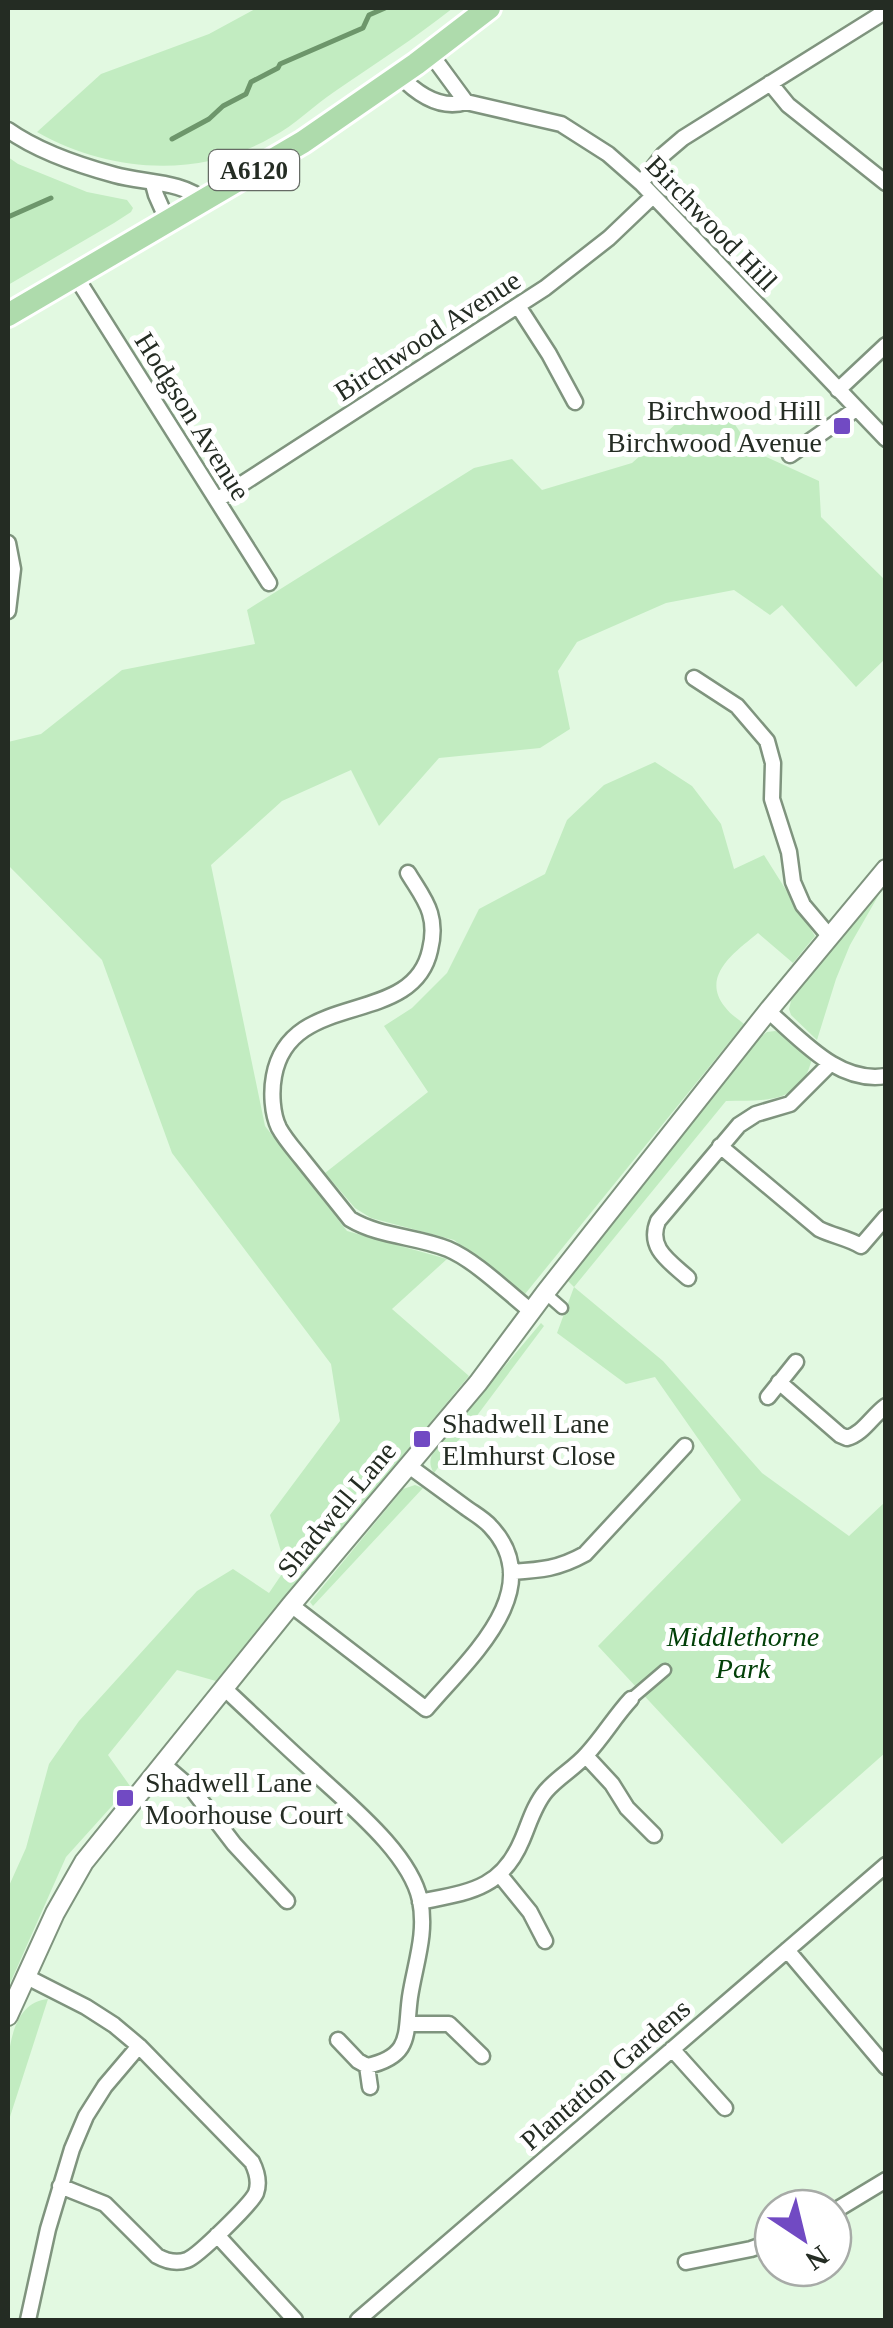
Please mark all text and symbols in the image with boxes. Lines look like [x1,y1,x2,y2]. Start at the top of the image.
road number: A6120 [209,150,299,190]
street label: Birchwood Hill [640,150,784,297]
street label: Birchwood Avenue [329,264,526,407]
street label: Hodgson Avenue [129,327,256,506]
place label: Birchwood Hill Birchwood Avenue [607,395,822,458]
marker: Birchwood Hill Birchwood Avenue [831,415,853,437]
place label: Shadwell Lane Elmhurst Close [442,1408,615,1471]
marker: Shadwell Lane Elmhurst Close [411,1428,433,1450]
street label: Shadwell Lane [271,1435,402,1583]
park label: Middlethorne Park [666,1621,819,1684]
place label: Shadwell Lane Moorhouse Court [145,1767,344,1830]
marker: Shadwell Lane Moorhouse Court [114,1787,136,1809]
street label: Plantation Gardens [514,1993,696,2156]
north arrow [753,2188,853,2288]
text: N [800,2240,834,2277]

